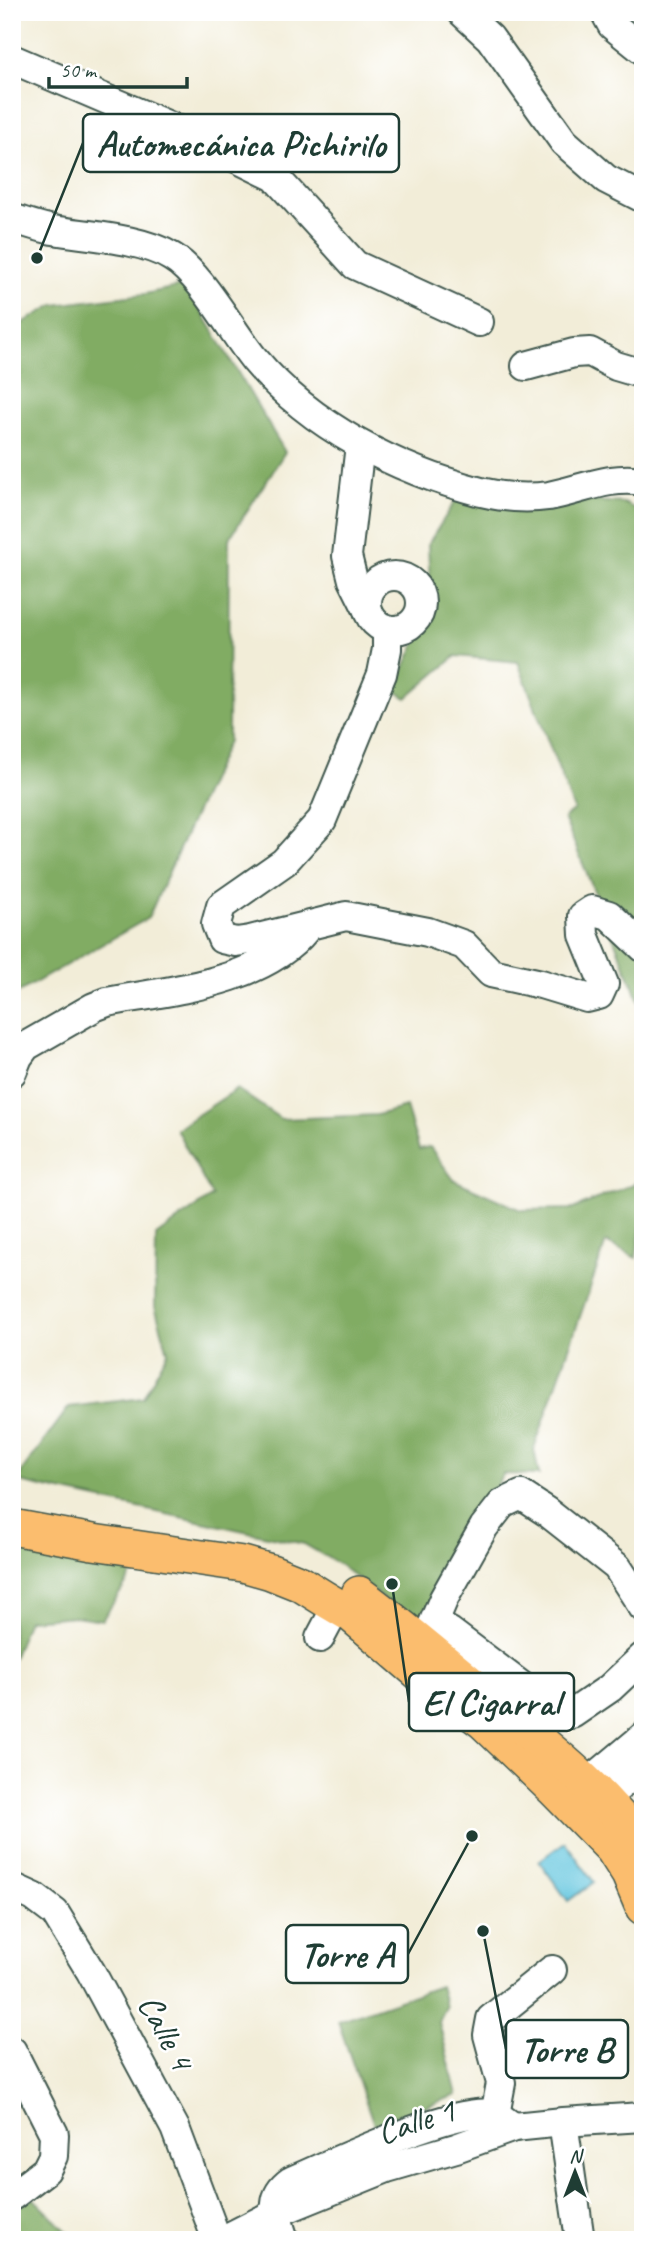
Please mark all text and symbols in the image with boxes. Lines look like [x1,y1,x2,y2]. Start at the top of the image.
scale bar [49,46,187,90]
text: 50 m [60,57,98,83]
callout: Automecánica Pichirilo [83,114,399,172]
text: Automecánica Pichirilo [97,120,388,167]
callout: El Cigarral [409,1673,574,1731]
text: El Cigarral [422,1679,566,1726]
callout: Torre A [286,1925,408,1983]
text: Torre A [300,1931,397,1978]
street label: Calle 4 [128,1986,206,2080]
callout: Torre B [506,2020,628,2078]
text: Torre B [520,2026,617,2073]
street label: Calle 1 [371,2087,463,2155]
north arrow [540,2136,610,2206]
text: N [569,2144,584,2168]

